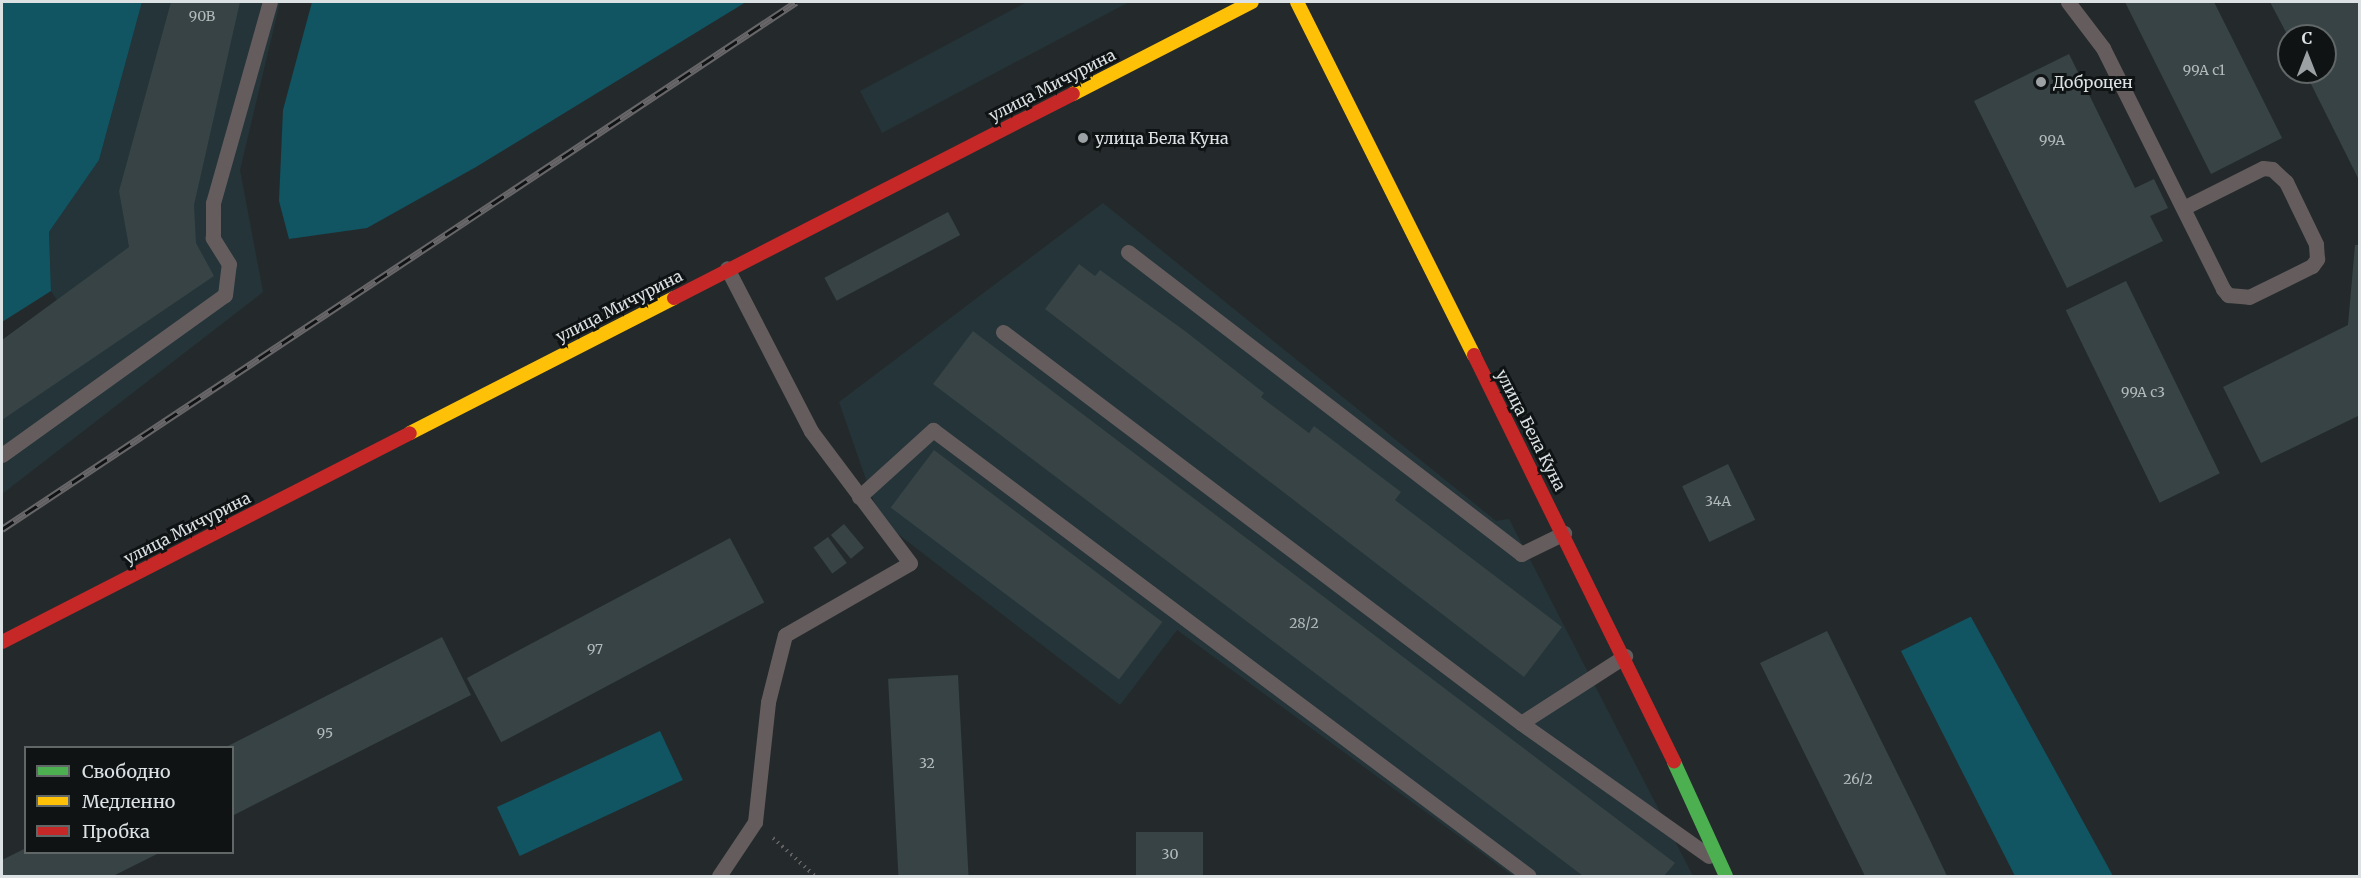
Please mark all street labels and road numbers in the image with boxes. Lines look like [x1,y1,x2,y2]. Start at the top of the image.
street label: улица Мичурина [985,45,1119,125]
street label: улица Мичурина [552,266,686,346]
street label: улица Бела Куна [1492,366,1570,494]
street label: улица Мичурина [120,488,254,568]

